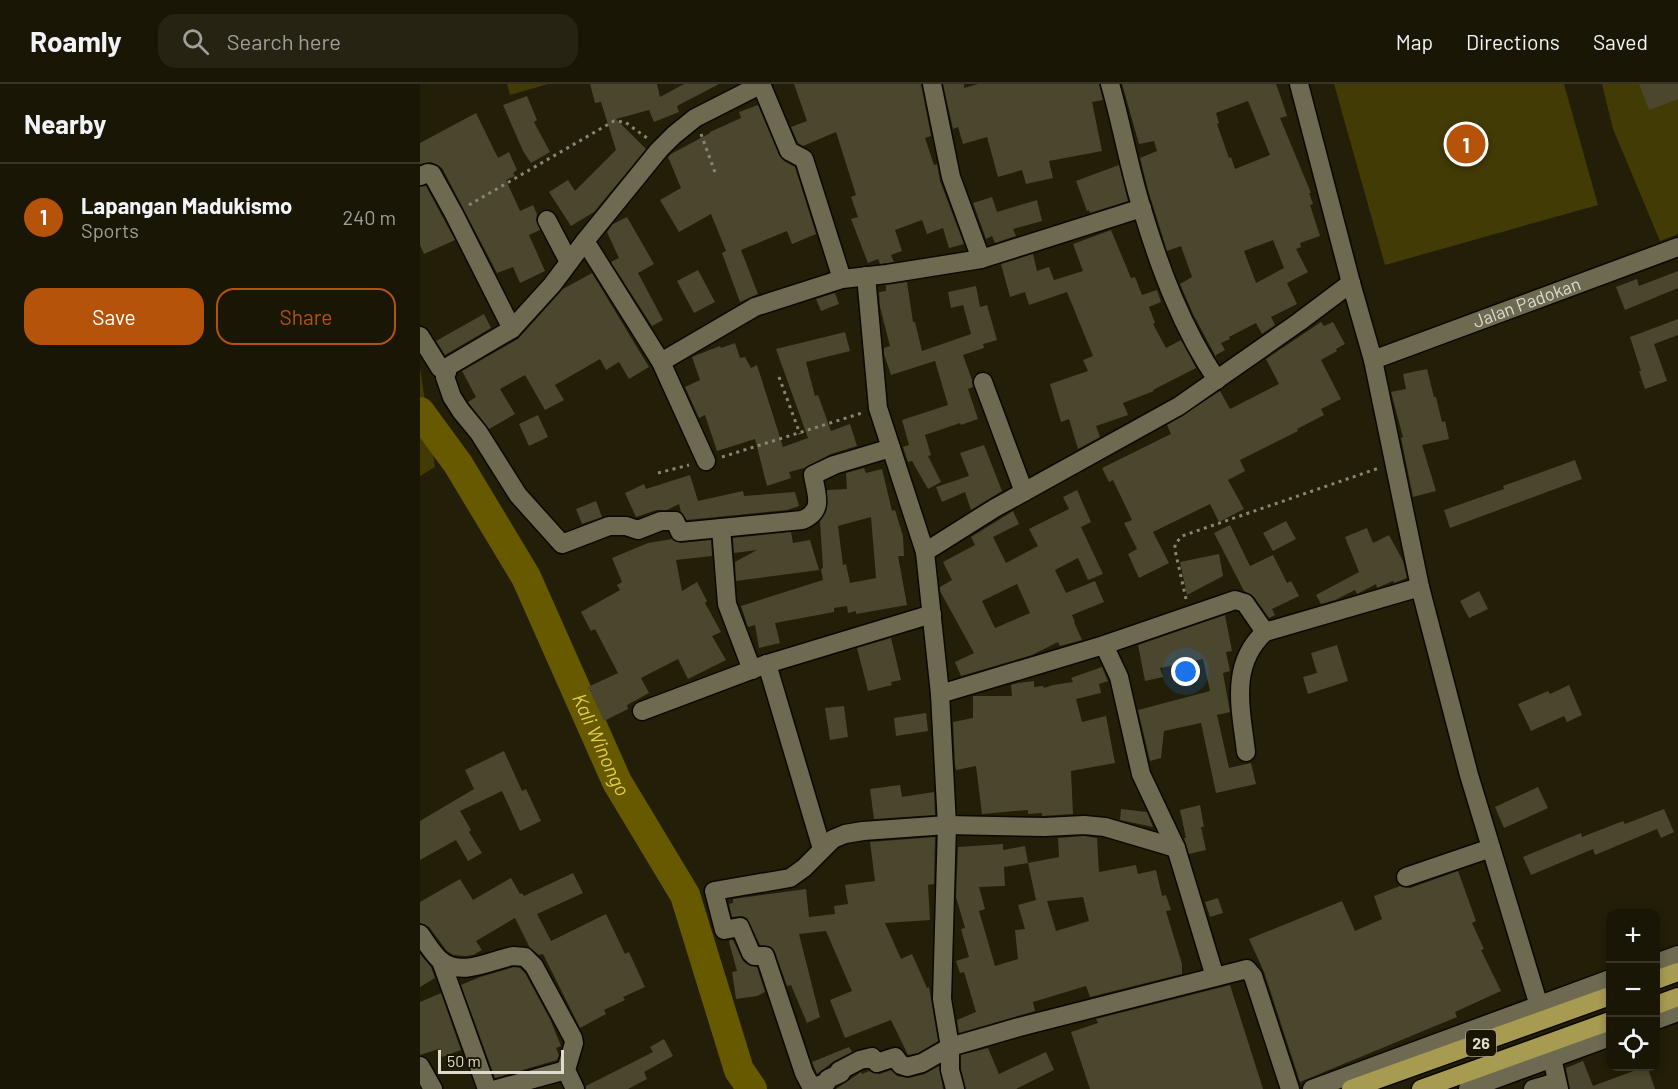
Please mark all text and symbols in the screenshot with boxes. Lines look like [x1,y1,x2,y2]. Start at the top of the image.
search box [158,14,578,68]
text: Roamly [30,24,122,58]
icon: search [179,25,212,58]
text: Search here [227,28,341,54]
text: Map [1396,29,1433,54]
text: Directions [1466,29,1560,54]
text: Saved [1593,29,1648,54]
text: Nearby [24,108,106,139]
pin: 1 [1446,122,1486,166]
text: Lapangan Madukismo [81,192,292,218]
text: 1 [40,205,47,229]
text: 240 m [342,205,396,229]
text: Sports [81,218,139,242]
street label: Jalan Padokan [1469,272,1583,332]
button: Save [24,288,204,345]
button: Share [216,288,396,345]
your location [1171,657,1200,686]
water label: Kali Winongo [568,689,636,800]
map controls [1606,909,1660,1071]
button: + [1606,909,1660,963]
button: − [1606,963,1660,1017]
button: locate [1606,1017,1660,1071]
road number: 26 [1466,1030,1496,1056]
scale bar [438,1047,564,1074]
text: 50 m [447,1051,481,1070]

